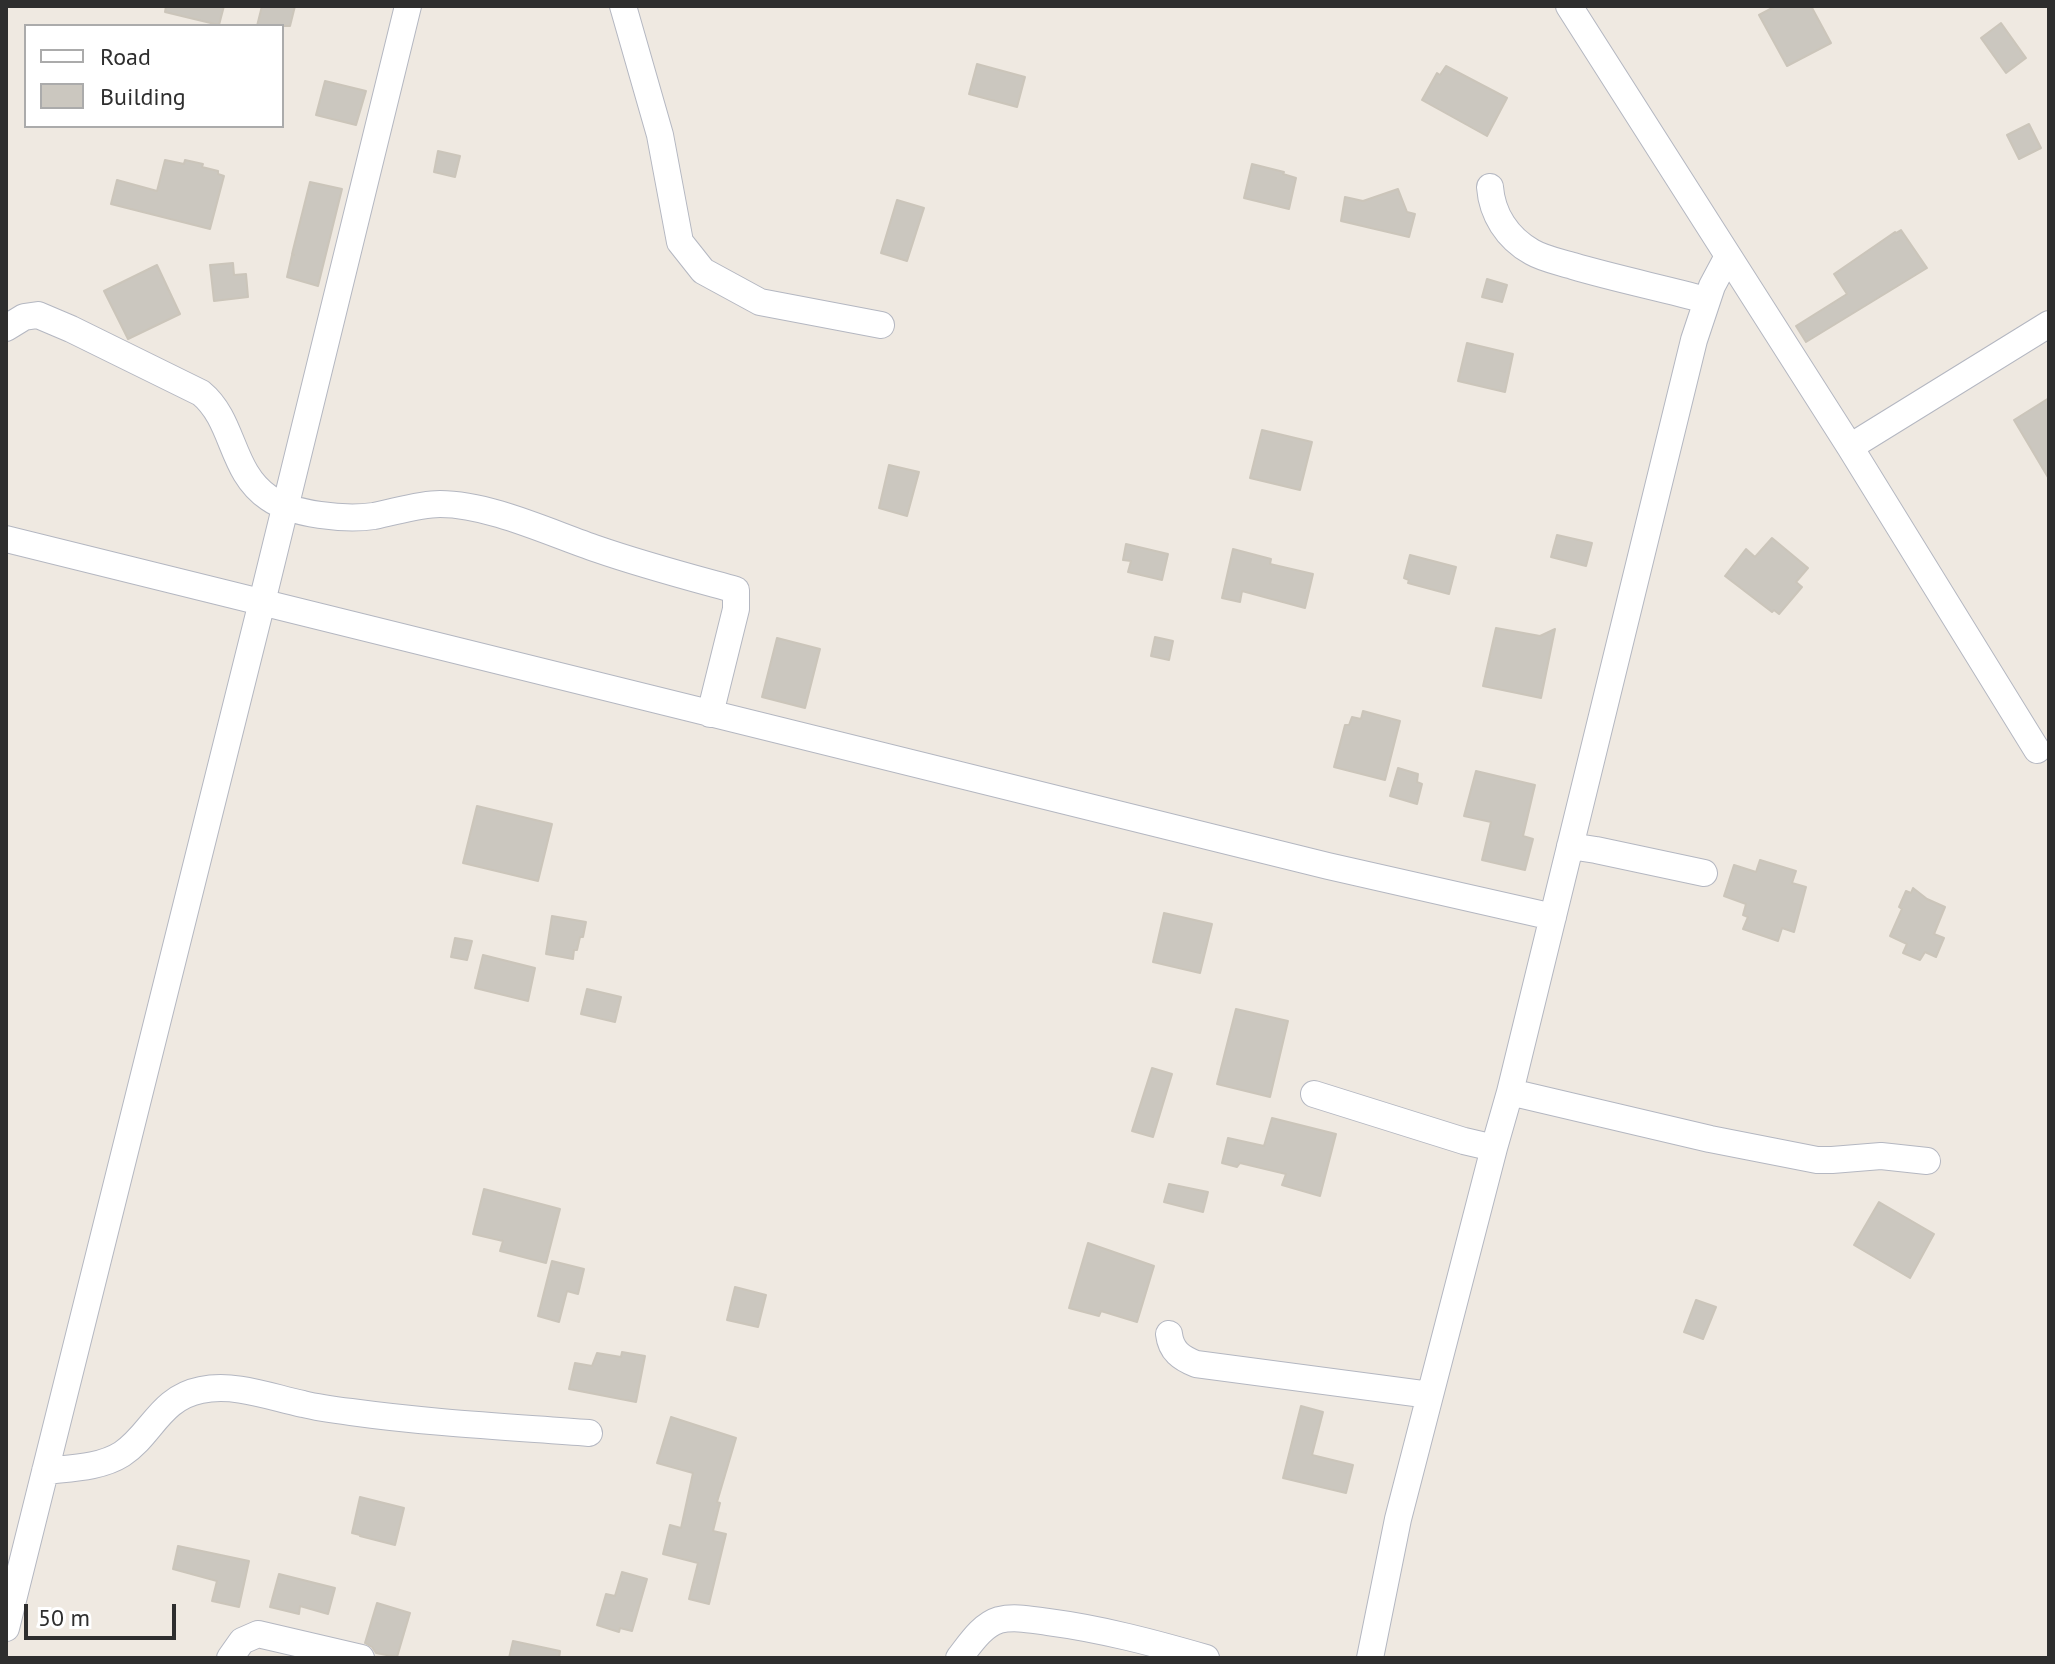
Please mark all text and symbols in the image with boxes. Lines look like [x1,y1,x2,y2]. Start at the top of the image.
legend [24,24,284,128]
text: Road [100,41,151,72]
text: Building [100,81,186,112]
scale bar [28,1588,180,1638]
text: 50 m [38,1602,90,1633]

